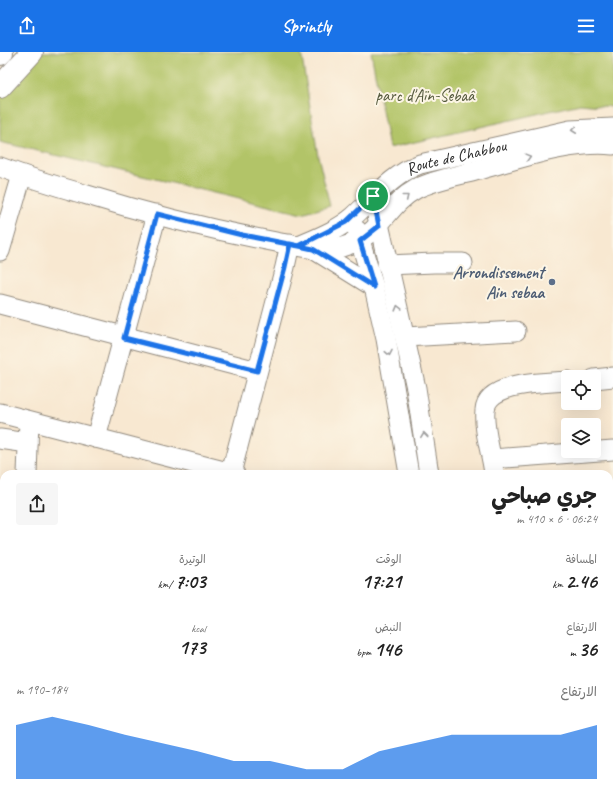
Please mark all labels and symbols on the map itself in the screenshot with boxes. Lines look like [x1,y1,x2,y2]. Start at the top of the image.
park label: parc d'Aïn-Sebaâ [375,85,476,106]
one-way arrow [571,125,577,134]
street label: Route de Chabbou [402,134,510,180]
one-way arrow [524,153,531,162]
pin [356,179,390,213]
one-way arrow [401,195,408,202]
place label: Arrondissement Ain sebaa [453,262,546,303]
marker: Arrondissement Ain sebaa [547,277,557,287]
one-way arrow [394,305,402,311]
one-way arrow [384,350,393,356]
one-way arrow [420,432,429,438]

